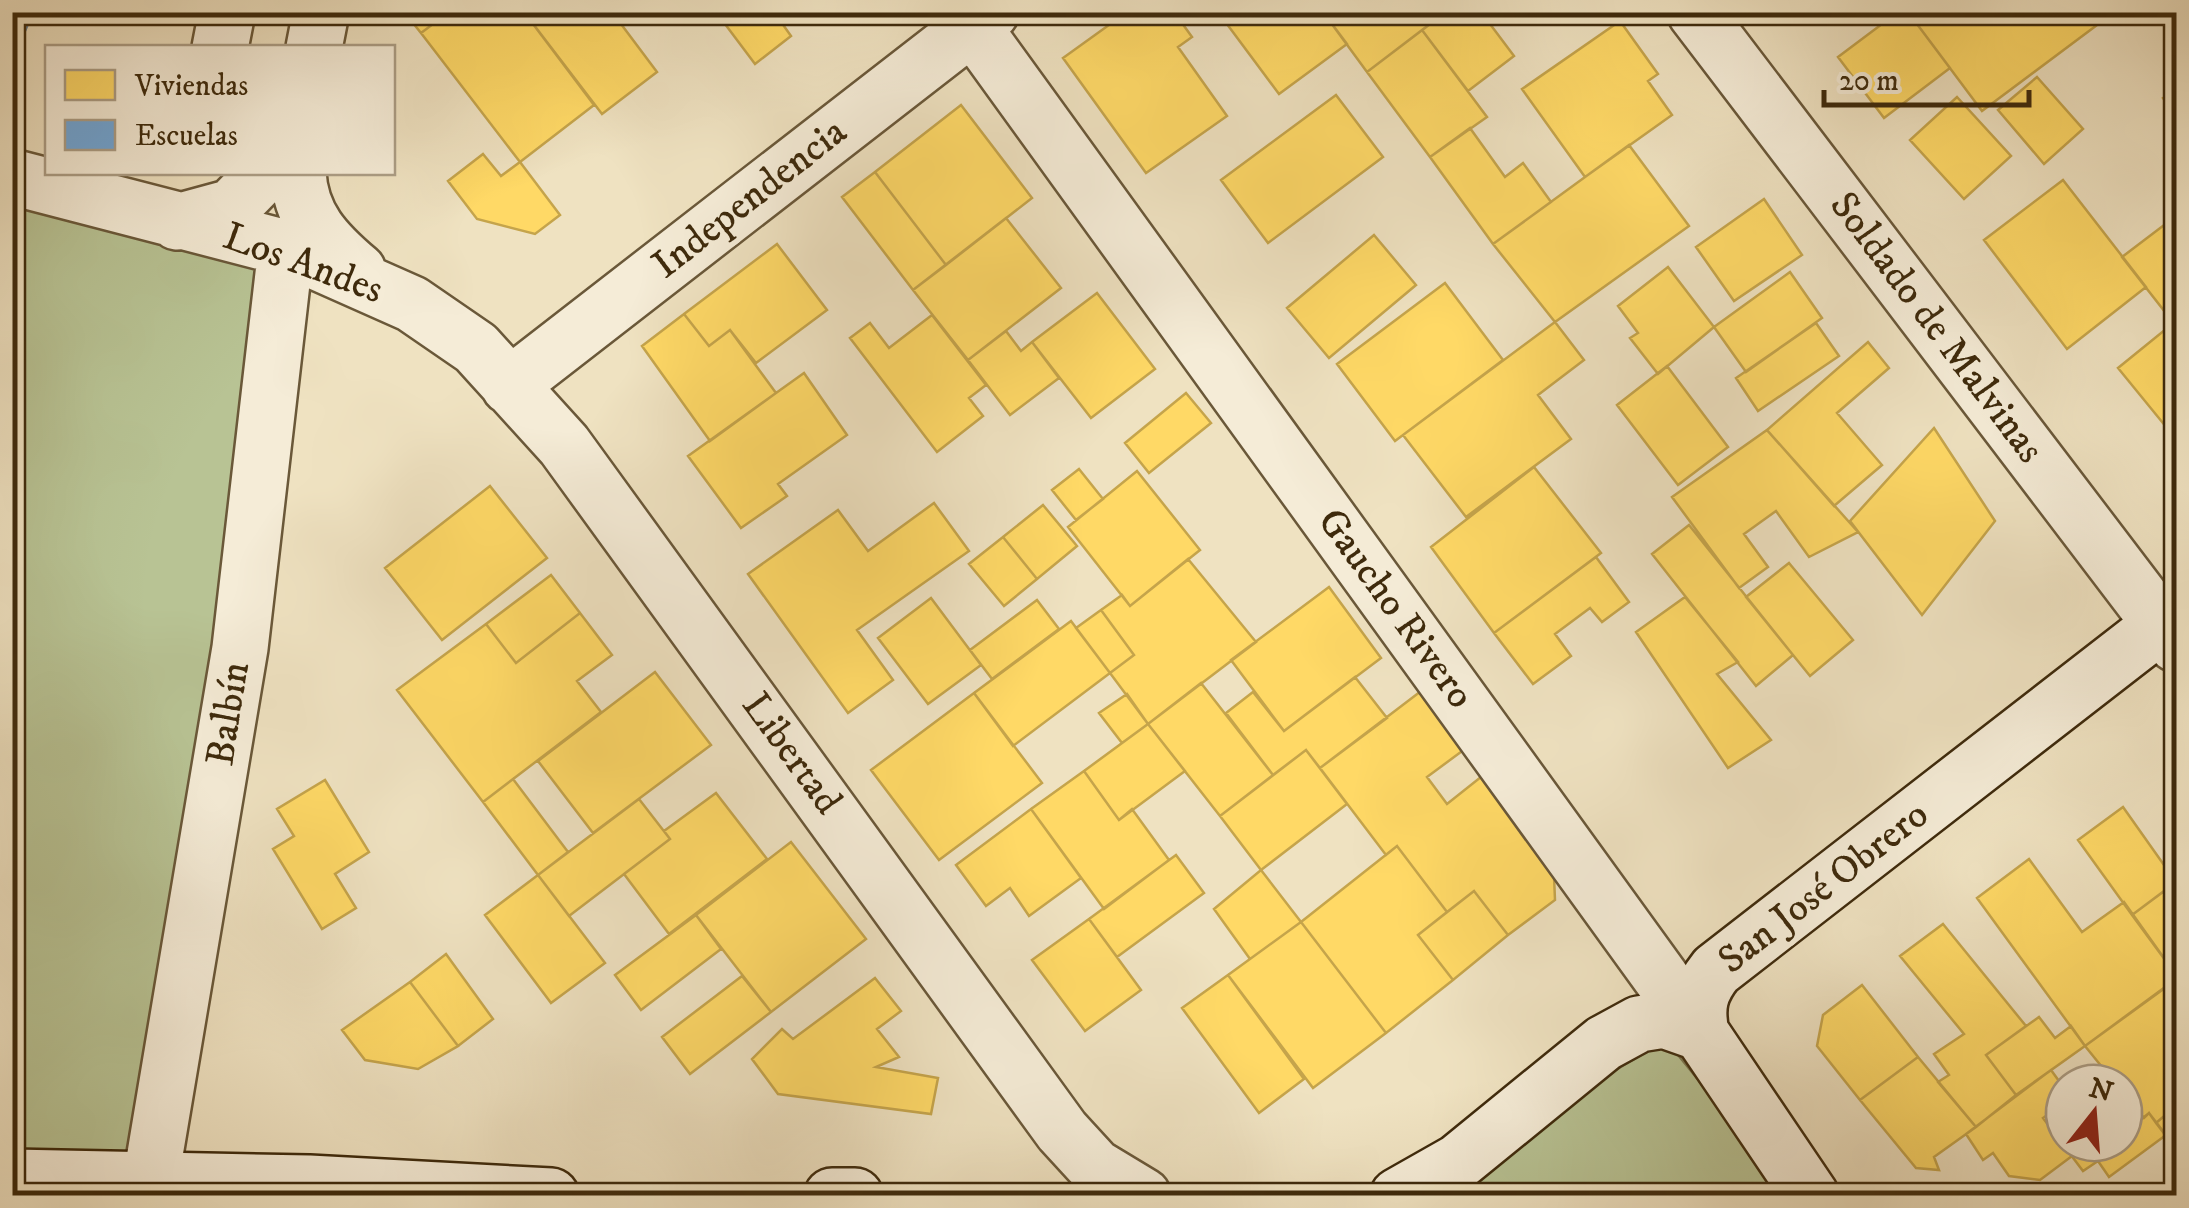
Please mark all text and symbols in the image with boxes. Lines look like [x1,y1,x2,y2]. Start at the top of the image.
legend [45,45,395,175]
scale bar [1824,45,2029,107]
text: 20 m [1839,63,1899,100]
text: Viviendas [134,68,248,105]
street label: Independencia [643,108,857,290]
text: Escuelas [135,118,238,155]
street label: Soldado de Malvinas [1818,182,2054,474]
street label: Los Andes [216,212,390,316]
street label: Gaucho Rivero [1306,499,1484,719]
street label: Balbín [196,659,262,769]
street label: Libertad [730,683,852,825]
street label: San José Obrero [1709,790,1939,986]
north arrow [2044,1063,2144,1163]
text: N [2085,1070,2117,1111]

